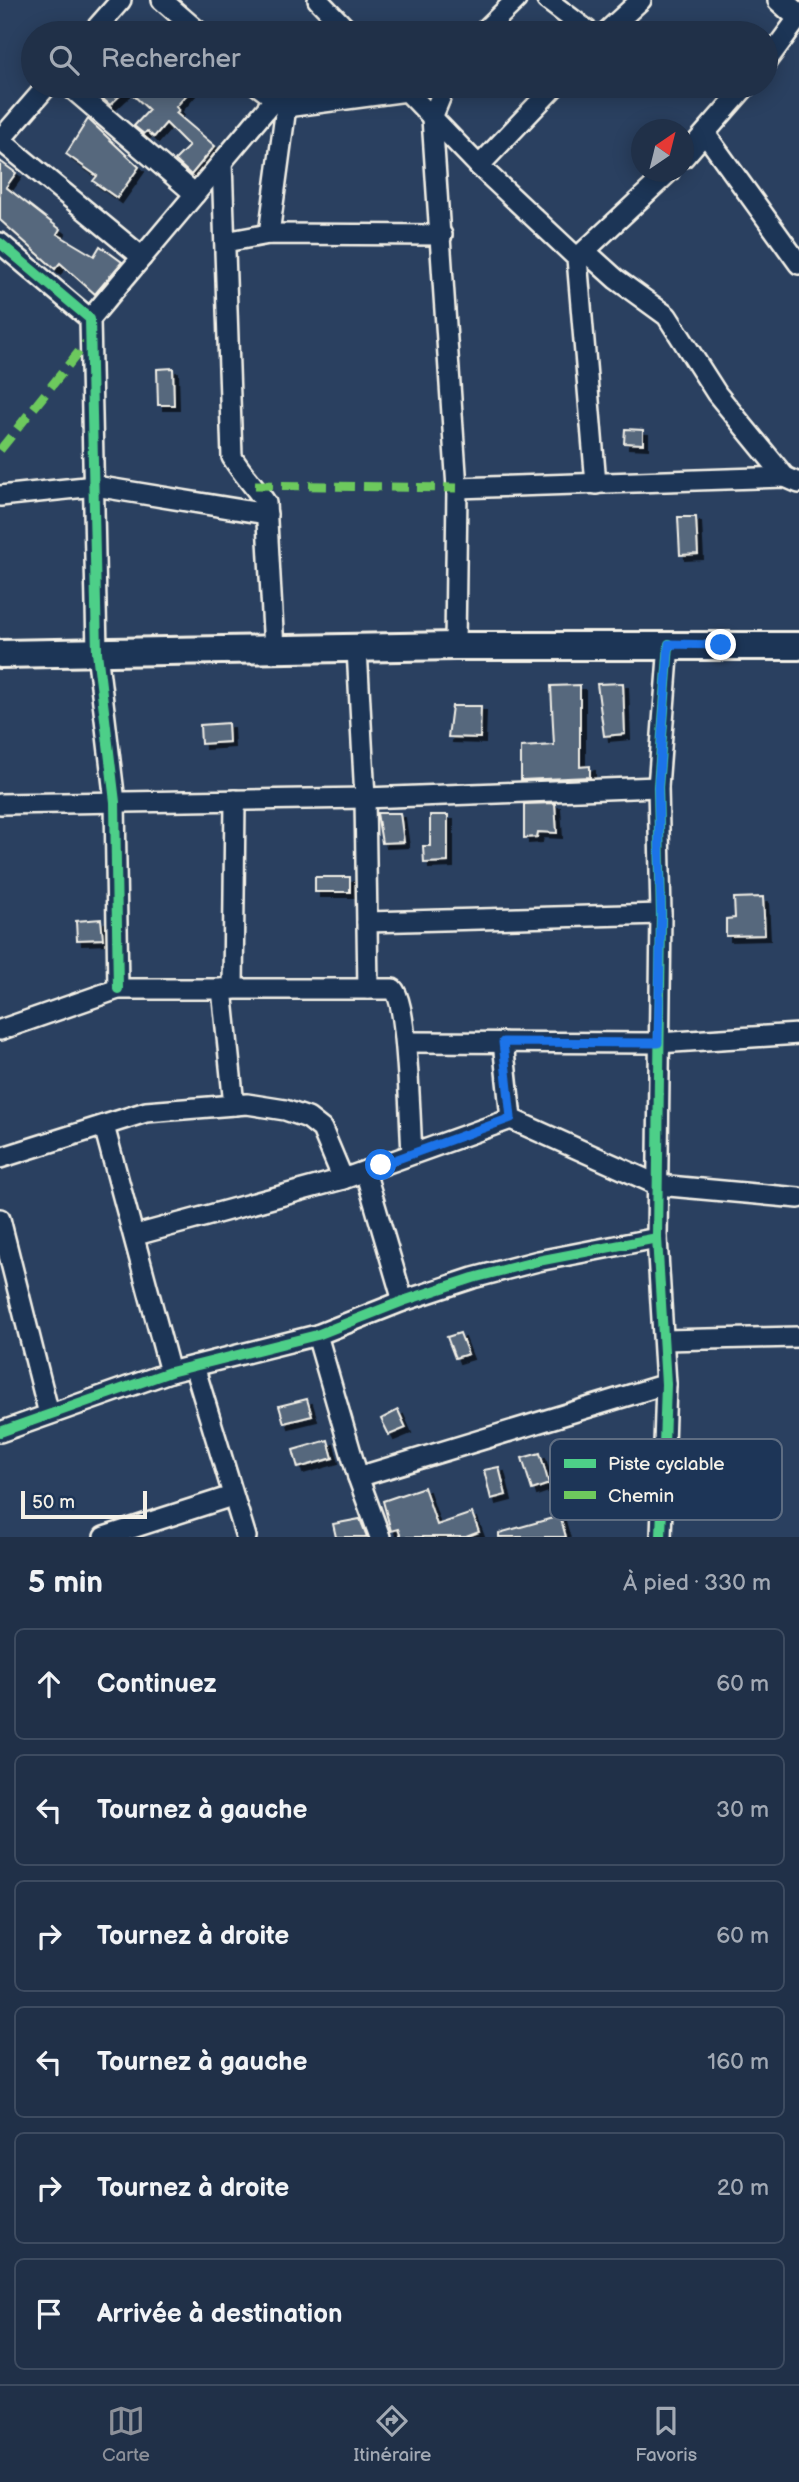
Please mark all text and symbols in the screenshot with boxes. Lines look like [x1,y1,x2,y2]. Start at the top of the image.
search box [21,21,778,98]
icon: search [45,41,83,79]
text: Rechercher [101,44,240,75]
north arrow [631,119,694,182]
route end [705,629,736,660]
route start [365,1149,396,1180]
legend [550,1439,782,1520]
text: Piste cyclable [608,1453,725,1476]
text: Chemin [608,1485,674,1508]
scale bar [21,1488,147,1520]
text: 50 m [32,1491,75,1514]
text: 5 min [28,1565,103,1601]
text: À pied · 330 m [623,1569,771,1597]
icon: ahead [30,1665,68,1703]
text: Continuez [97,1669,217,1700]
text: 60 m [716,1670,769,1698]
icon: left [30,1791,68,1829]
text: Tournez à gauche [97,1795,308,1826]
text: 30 m [716,1796,769,1824]
icon: right [30,1917,68,1955]
text: Tournez à droite [97,1921,289,1952]
text: 60 m [716,1922,769,1950]
icon: left [30,2043,68,2081]
text: Tournez à gauche [97,2047,308,2078]
text: 160 m [707,2048,769,2076]
icon: right [30,2169,68,2207]
text: Tournez à droite [97,2173,289,2204]
text: 20 m [717,2174,769,2202]
icon: arrive [30,2295,68,2333]
text: Arrivée à destination [97,2299,343,2330]
tab: Carte [102,2402,150,2467]
tab: Itinéraire [354,2402,431,2467]
tab: Favoris [635,2402,697,2467]

